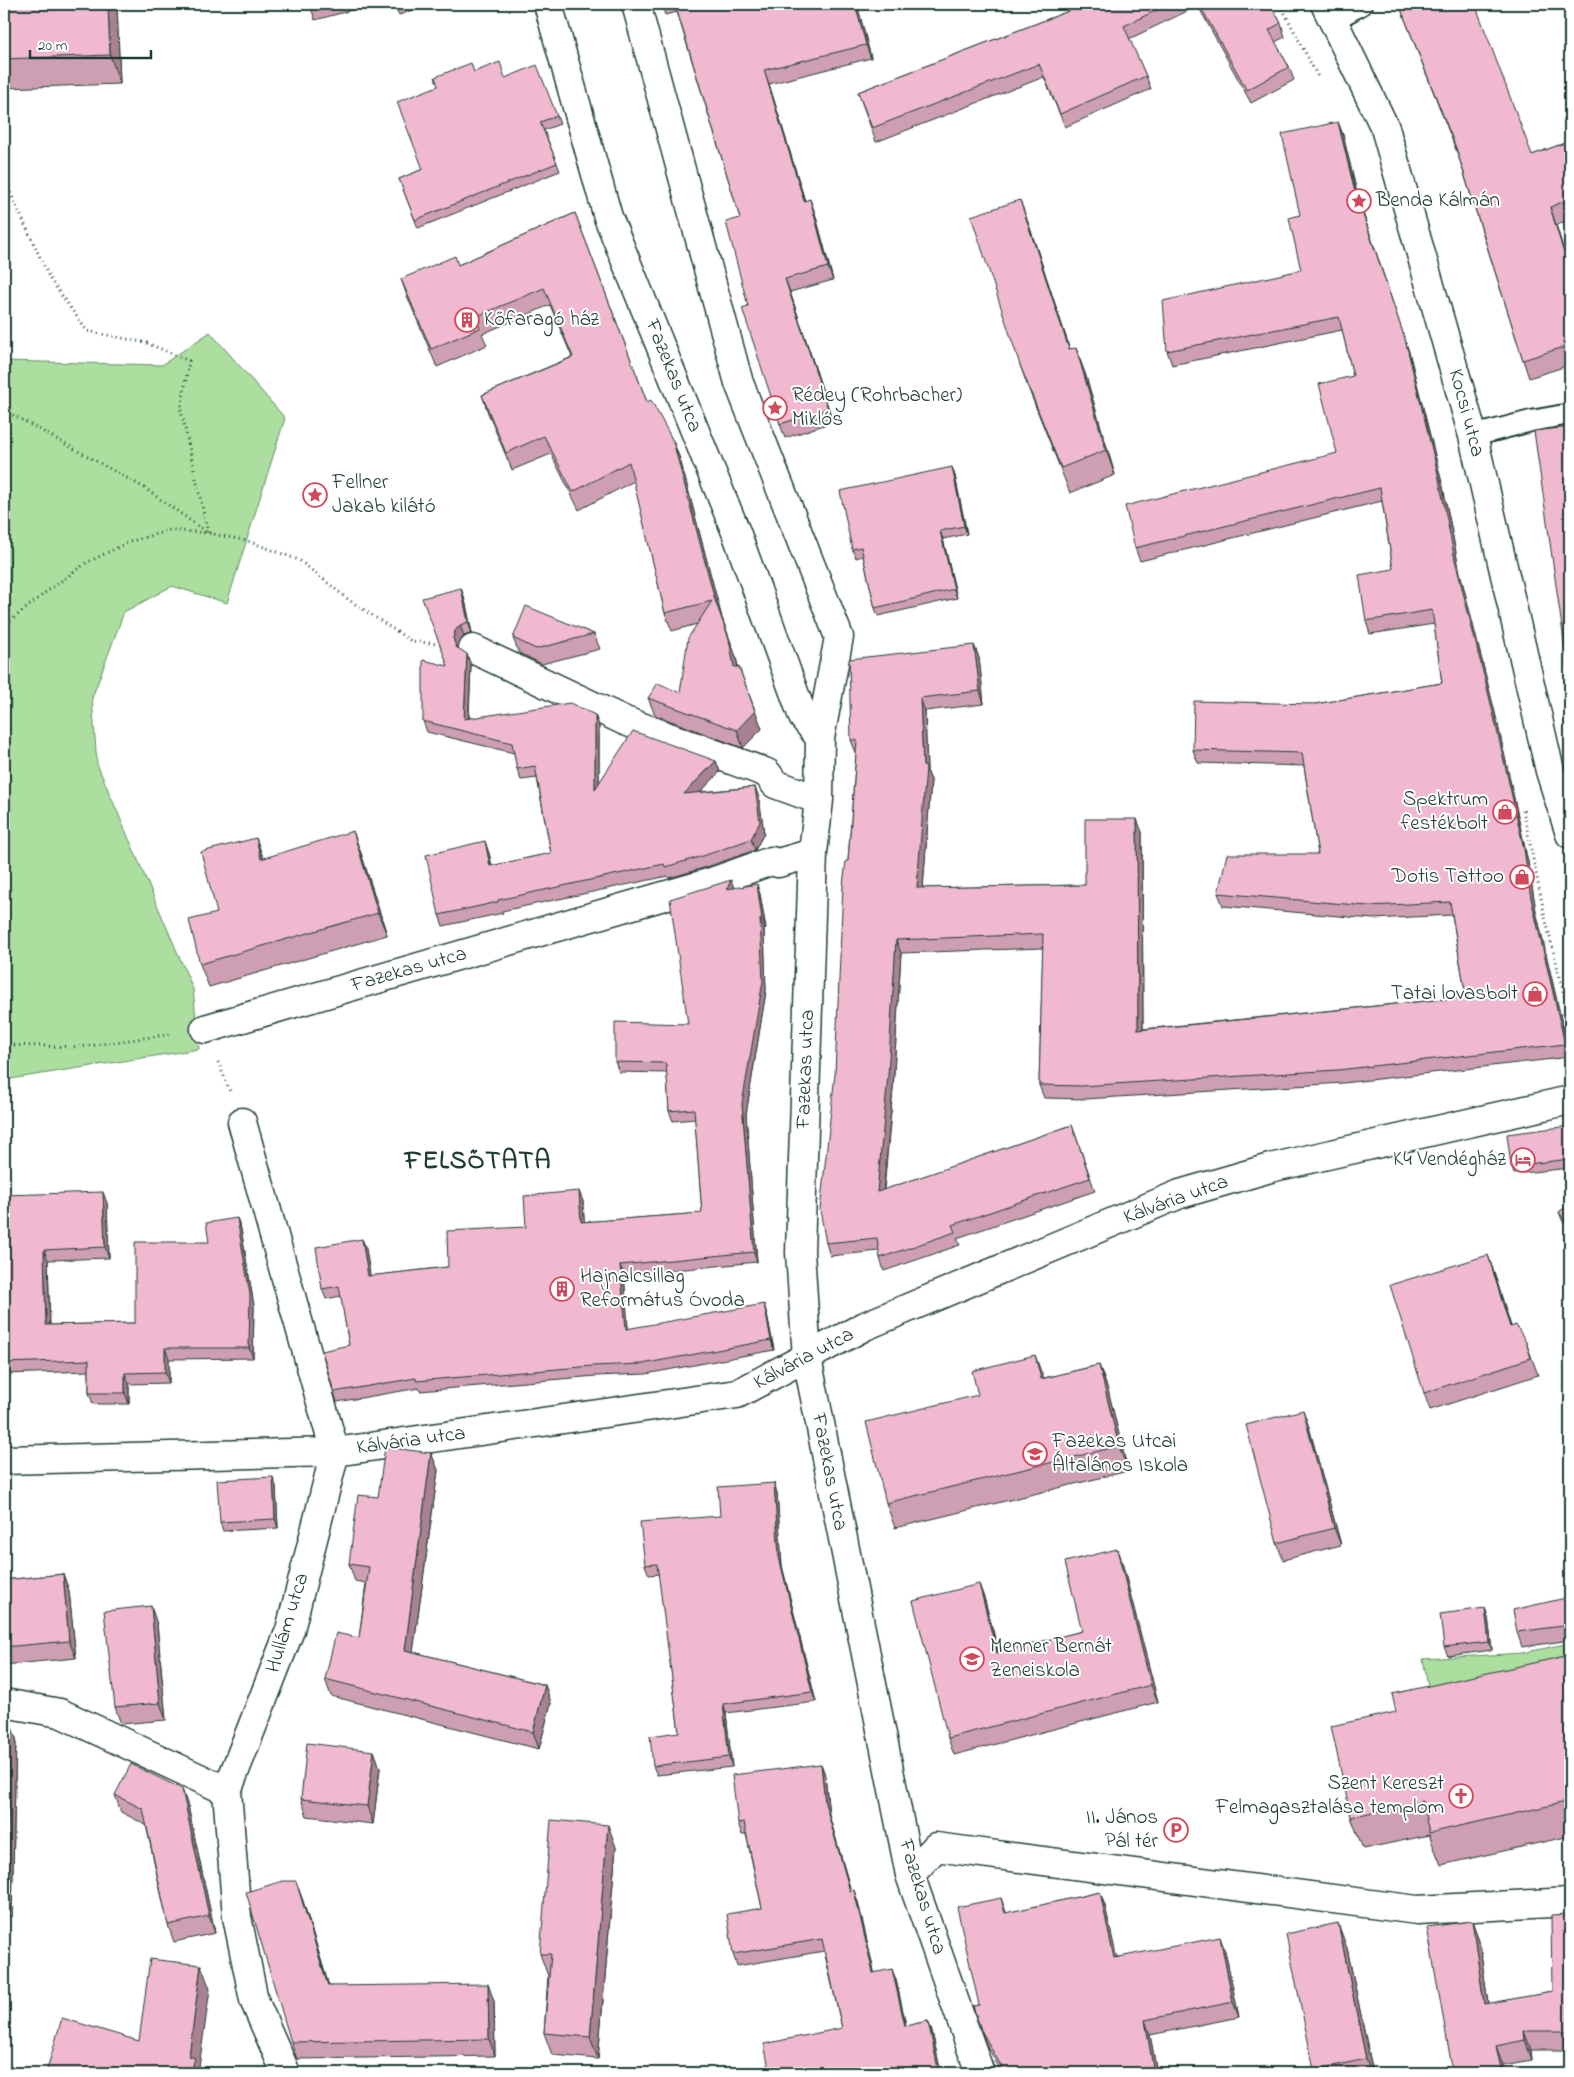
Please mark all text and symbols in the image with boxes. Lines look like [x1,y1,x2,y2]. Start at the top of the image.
scale bar [30,28,151,60]
text: 20 m [38,35,68,57]
place label: Benda Kálmán [1375,186,1500,216]
place icon: Benda Kálmán [1346,188,1372,214]
place label: Kőfaragó ház [484,305,599,337]
building icon: Kőfaragó ház [454,307,480,333]
street label: Fazekas utca [636,314,709,437]
street label: Kocsi utca [1440,366,1492,460]
place label: Rédey (Rohrbacher) Miklós [792,381,962,435]
place icon: Rédey (Rohrbacher) Miklós [762,395,788,421]
place label: Fellner Jakab kilátó [331,468,436,522]
place icon: Fellner Jakab kilátó [302,482,328,508]
place label: Spektrum festékbolt [1401,785,1488,839]
shop icon: Spektrum festékbolt [1492,799,1518,825]
place label: Dotis Tattoo [1391,862,1504,892]
shop icon: Dotis Tattoo [1509,864,1535,890]
street label: Fazekas utca [347,939,470,1001]
place label: Tatai lovasbolt [1391,979,1518,1009]
shop icon: Tatai lovasbolt [1522,981,1548,1007]
street label: Fazekas utca [789,1009,823,1130]
district label: FELSŐTATA [403,1143,551,1181]
place label: K4 Vendégház [1393,1145,1506,1177]
hotel icon: K4 Vendégház [1510,1147,1536,1173]
street label: Kálvária utca [1119,1167,1233,1233]
place label: Hajnalcsillag Református Óvoda [580,1262,745,1316]
building icon: Hajnalcsillag Református Óvoda [549,1276,575,1302]
street label: Kálvária utca [749,1320,859,1398]
street label: Fazekas utca [803,1410,855,1533]
street label: Kálvária utca [355,1419,467,1463]
place label: Fazekas Utcai Általános Iskola [1051,1427,1188,1481]
school or university icon: Fazekas Utcai Általános Iskola [1022,1441,1048,1467]
street label: Hullám utca [259,1569,317,1677]
place label: Menner Bernát Zeneiskola [990,1632,1112,1686]
school or university icon: Menner Bernát Zeneiskola [959,1646,985,1672]
place label: Szent Kereszt Felmagasztalása templom [1214,1769,1444,1825]
church icon: Szent Kereszt Felmagasztalása templom [1448,1783,1474,1809]
place label: II. János Pál tér [1086,1803,1158,1857]
parking icon: II. János Pál tér [1163,1817,1189,1843]
street label: Fazekas utca [890,1835,954,1958]

